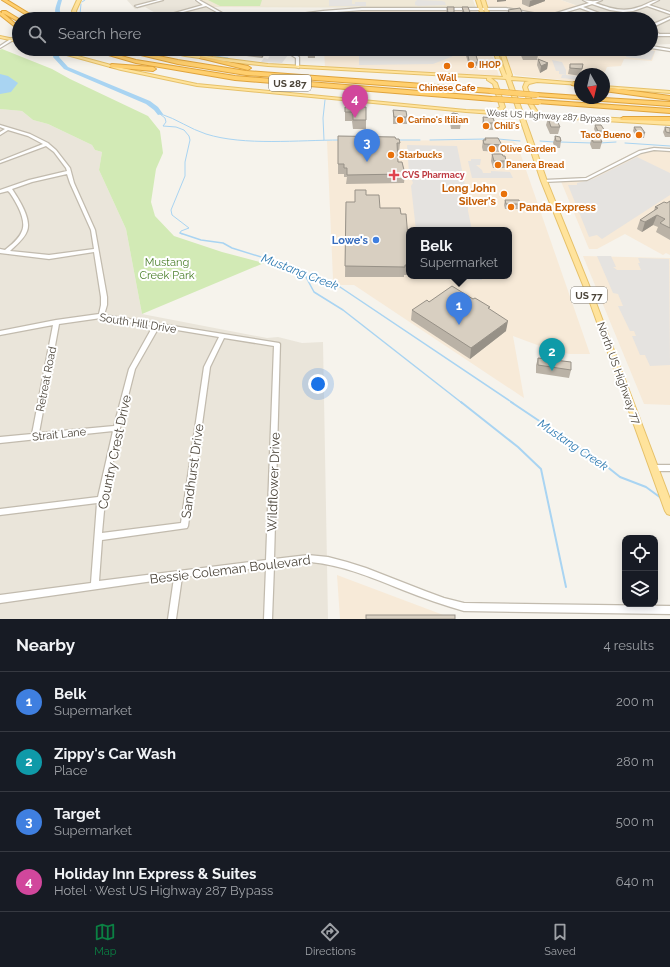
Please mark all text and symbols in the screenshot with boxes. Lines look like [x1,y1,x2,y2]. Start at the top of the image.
search box [12,12,658,56]
icon: search [26,23,48,45]
text: Search here [58,25,141,43]
marker: IHOP [466,60,476,70]
place label: IHOP [479,60,501,70]
marker: Wall Chinese Cafe [442,61,452,71]
north arrow [574,68,610,104]
place label: Wall Chinese Cafe [419,73,476,93]
road number: US 287 [269,75,311,91]
pin: 4 [342,85,368,118]
street label: West US Highway 287 Bypass [486,108,611,124]
marker: Carino's Itilian [395,115,405,125]
place label: Carino's Itilian [408,115,468,125]
marker: Chili's [481,121,491,131]
place label: Chili's [494,121,520,131]
pin: 3 [354,129,380,162]
place label: Taco Bueno [580,130,632,140]
marker: Taco Bueno [634,130,644,140]
marker: Olive Garden [487,144,497,154]
place label: Olive Garden [500,144,556,154]
marker: Starbucks [386,150,396,160]
place label: Starbucks [399,150,443,160]
marker: Panera Bread [493,160,503,170]
place label: Panera Bread [506,160,564,170]
marker: CVS Pharmacy [389,170,399,180]
place label: CVS Pharmacy [402,170,465,180]
place label: Long John Silver's [442,182,497,208]
marker: Long John Silver's [499,189,509,199]
place label: Panda Express [519,201,596,214]
marker: Panda Express [506,202,516,212]
popup [406,227,512,279]
place label: Lowe's [332,234,369,247]
marker: Lowe's [371,235,381,245]
text: Belk [420,237,452,255]
water label: Mustang Creek [260,251,341,293]
text: Supermarket [420,255,498,270]
park label: Mustang Creek Park [139,256,195,282]
road number: US 77 [571,287,607,303]
pin: 1 [446,292,472,325]
street label: South Hill Drive [98,311,178,336]
street label: North US Highway 77 [594,320,643,426]
pin: 2 [539,338,565,371]
street label: Retreat Road [34,345,59,413]
your location [308,374,328,394]
street label: Country Crest Drive [95,393,134,511]
water label: Mustang Creek [535,416,611,474]
street label: Sandhurst Drive [178,422,207,519]
street label: Strait Lane [31,425,87,444]
street label: Wildflower Drive [264,432,283,532]
map controls [622,535,658,607]
button: locate [622,535,658,571]
street label: Bessie Coleman Boulevard [149,552,311,587]
button: layers [622,571,658,607]
text: Nearby [16,635,75,655]
text: 4 results [603,638,654,653]
text: Belk [54,685,86,703]
text: 1 [26,694,32,709]
text: 200 m [616,694,654,709]
text: Supermarket [54,703,132,718]
text: Zippy's Car Wash [54,745,176,763]
text: 2 [25,754,33,769]
text: 280 m [616,754,654,769]
text: Place [54,763,87,778]
text: Target [54,805,101,823]
text: 3 [25,814,33,829]
text: 500 m [616,814,654,829]
text: Supermarket [54,823,132,838]
text: Holiday Inn Express & Suites [54,865,256,883]
text: 4 [25,874,33,889]
text: 640 m [616,874,654,889]
text: Hotel · West US Highway 287 Bypass [54,883,273,898]
tab: Map [94,921,117,958]
tab: Directions [305,921,356,958]
tab: Saved [544,921,576,958]

